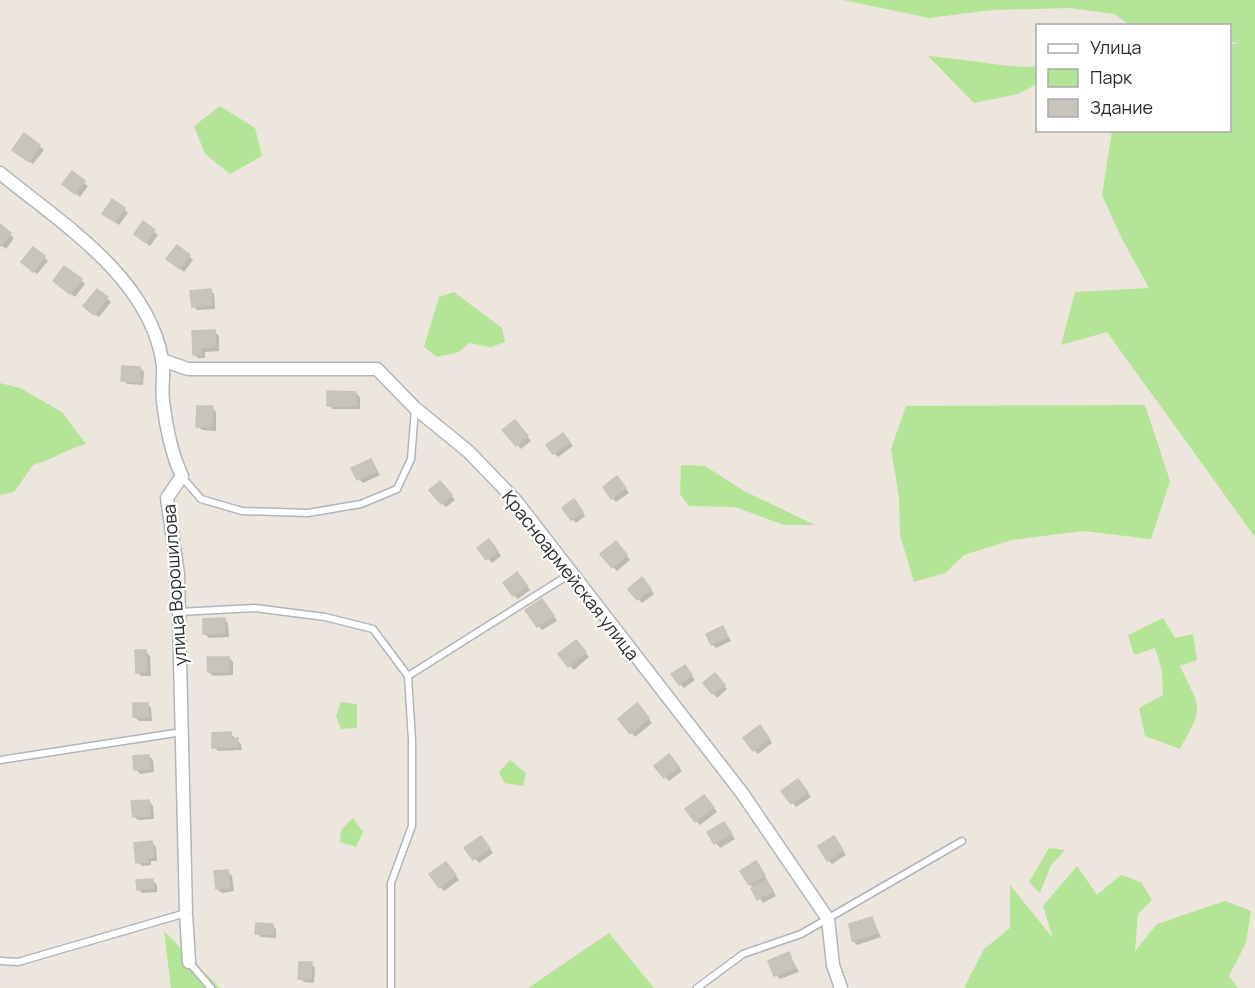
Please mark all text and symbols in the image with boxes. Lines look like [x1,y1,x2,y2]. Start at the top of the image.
legend [1036,24,1231,132]
text: Улица [1090,35,1142,59]
text: Парк [1090,65,1133,89]
text: Здание [1090,95,1153,119]
street label: Красноармейская улица [497,485,645,665]
street label: улица Ворошилова [156,503,192,667]

